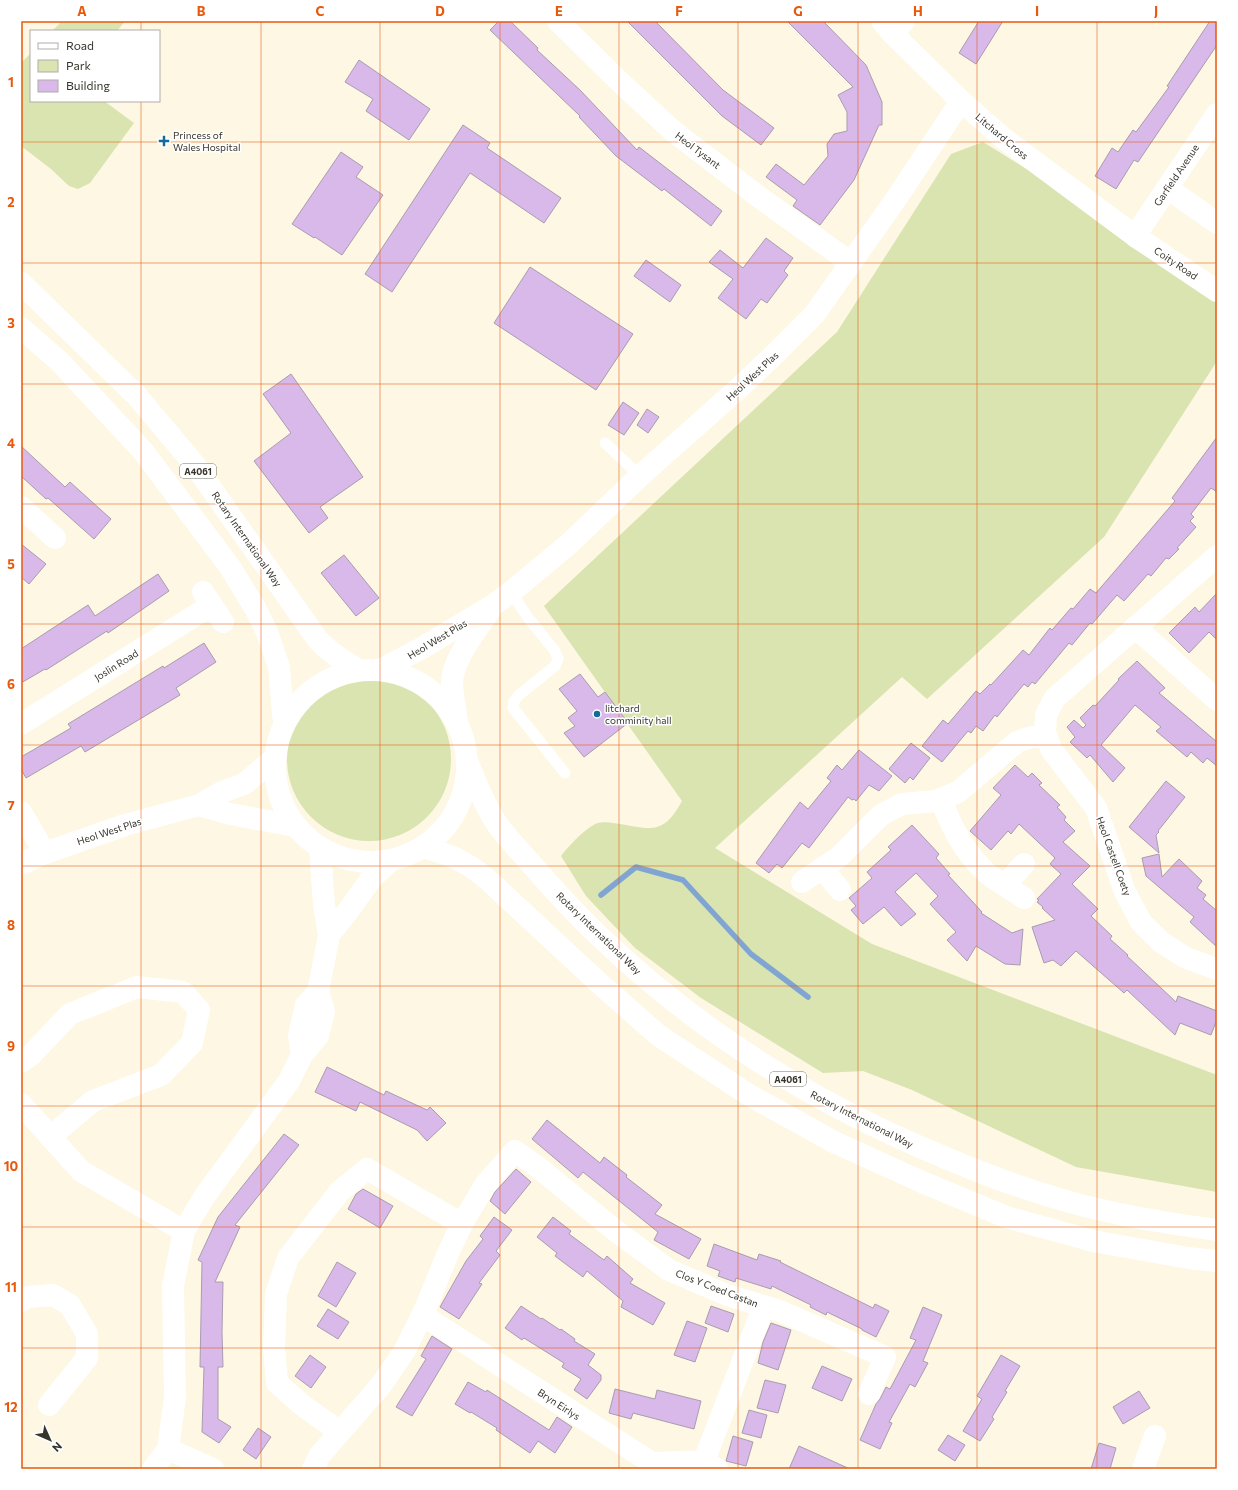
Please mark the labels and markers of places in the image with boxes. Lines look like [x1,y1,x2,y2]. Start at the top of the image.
place label: Princess of Wales Hospital [173,129,240,153]
marker: Princess of Wales Hospital [158,135,170,147]
place label: litchard comminity hall [605,702,671,726]
marker: litchard comminity hall [592,709,602,719]

